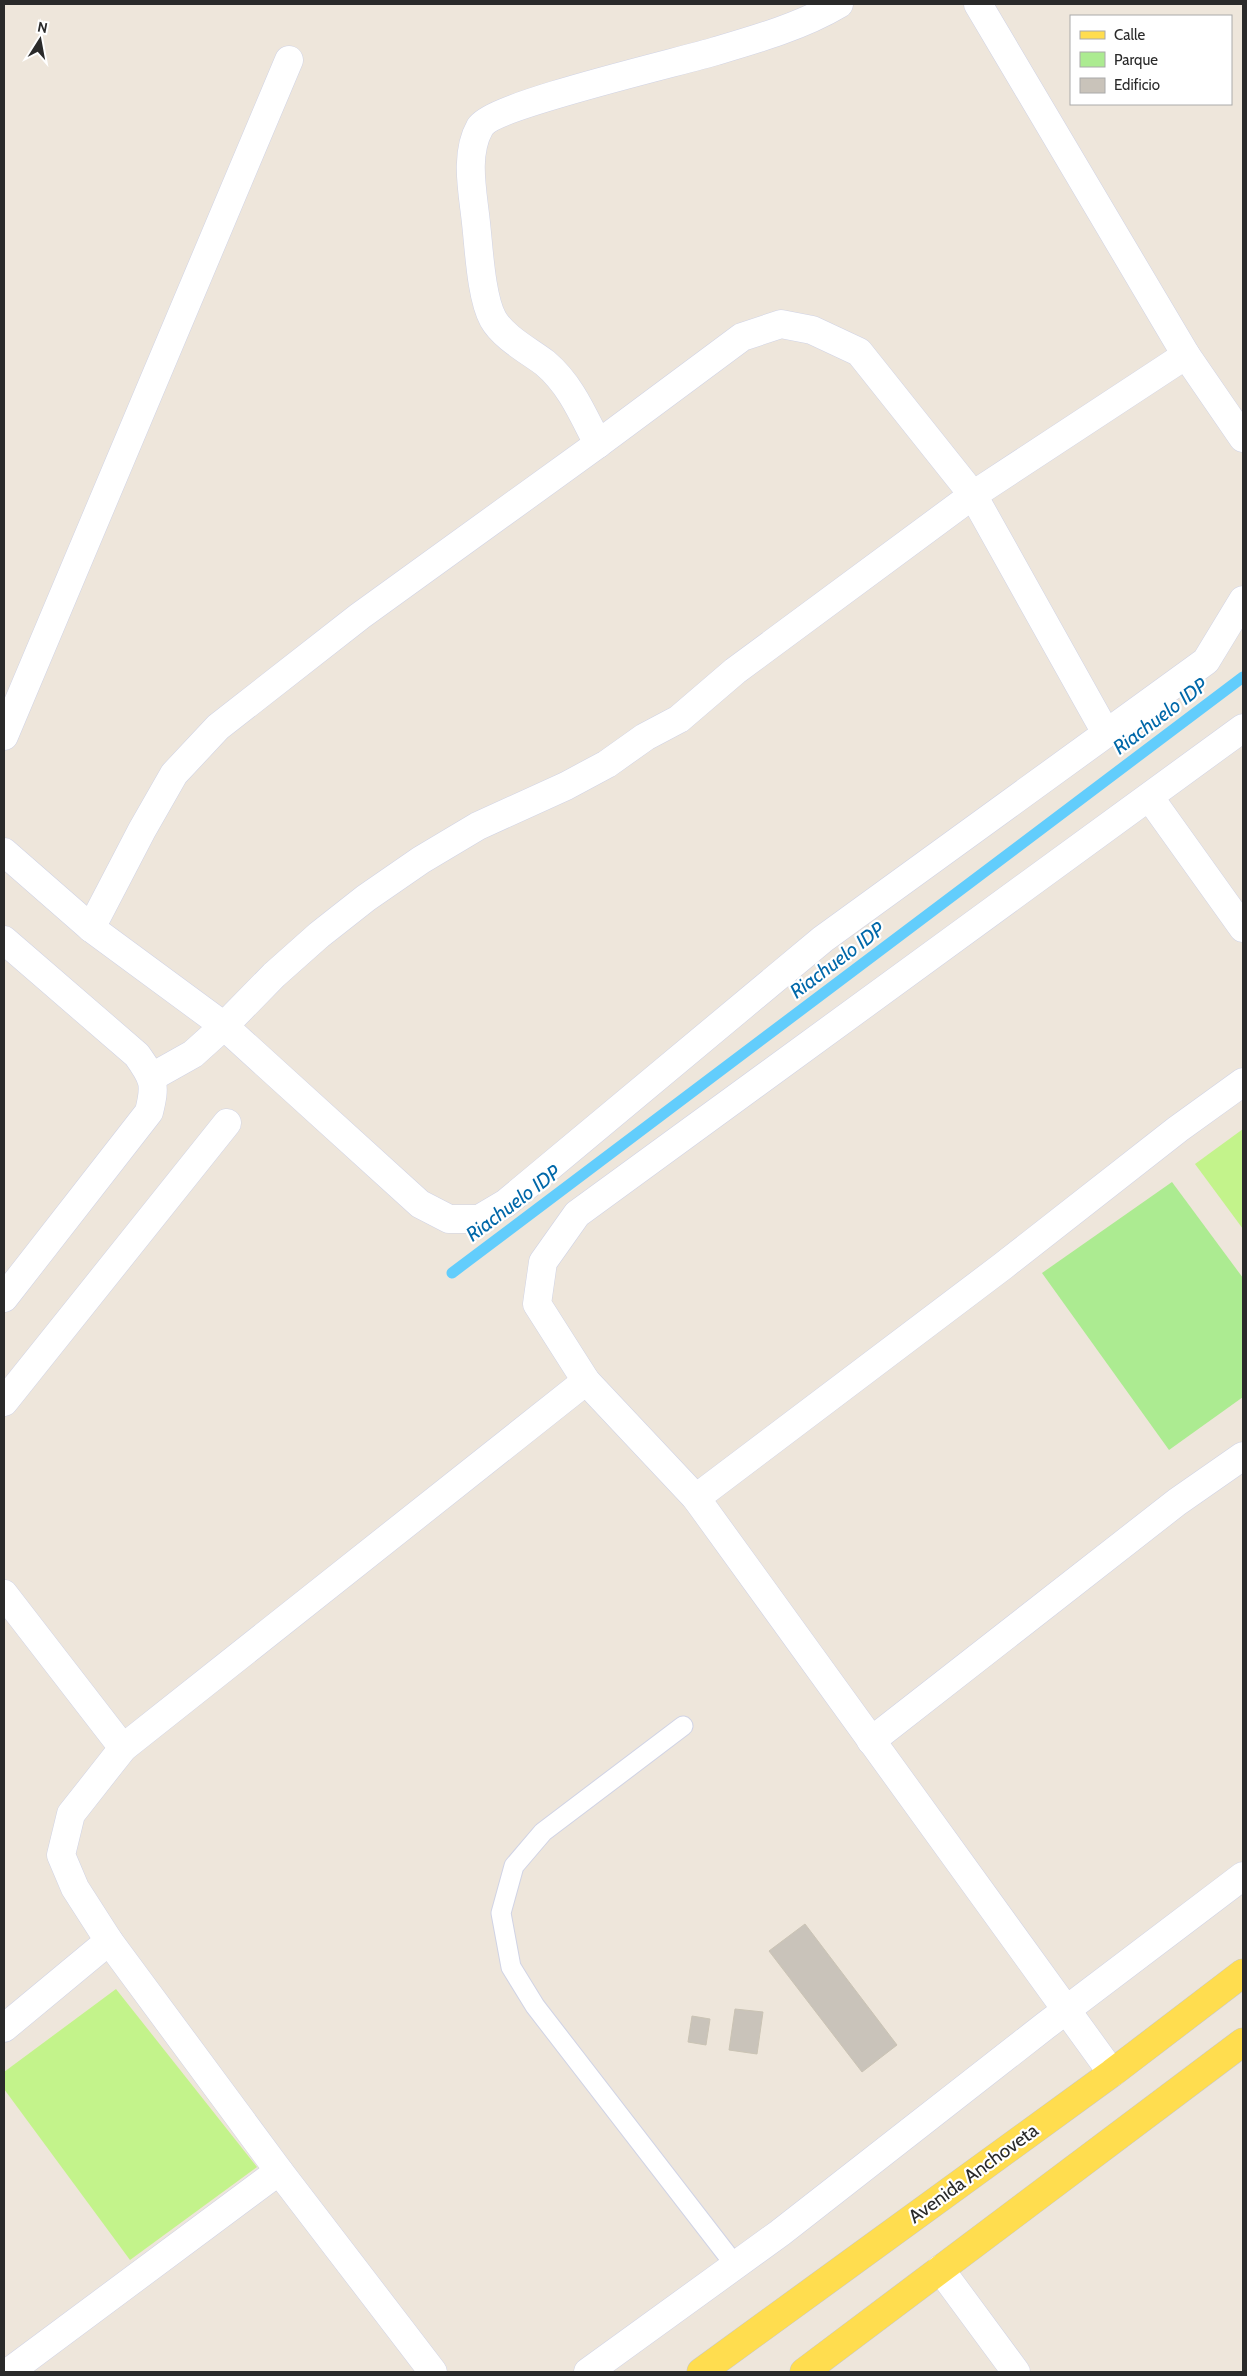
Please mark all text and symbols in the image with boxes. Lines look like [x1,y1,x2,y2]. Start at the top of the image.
north arrow [15,15,65,65]
legend [1070,15,1232,105]
text: N [36,17,49,37]
text: Calle [1114,26,1145,44]
text: Parque [1114,51,1158,69]
text: Edificio [1114,76,1160,94]
water label: Riachuelo IDP [1108,673,1212,759]
water label: Riachuelo IDP [785,917,889,1003]
water label: Riachuelo IDP [461,1160,565,1246]
street label: Avenida Anchoveta [904,2119,1043,2228]

